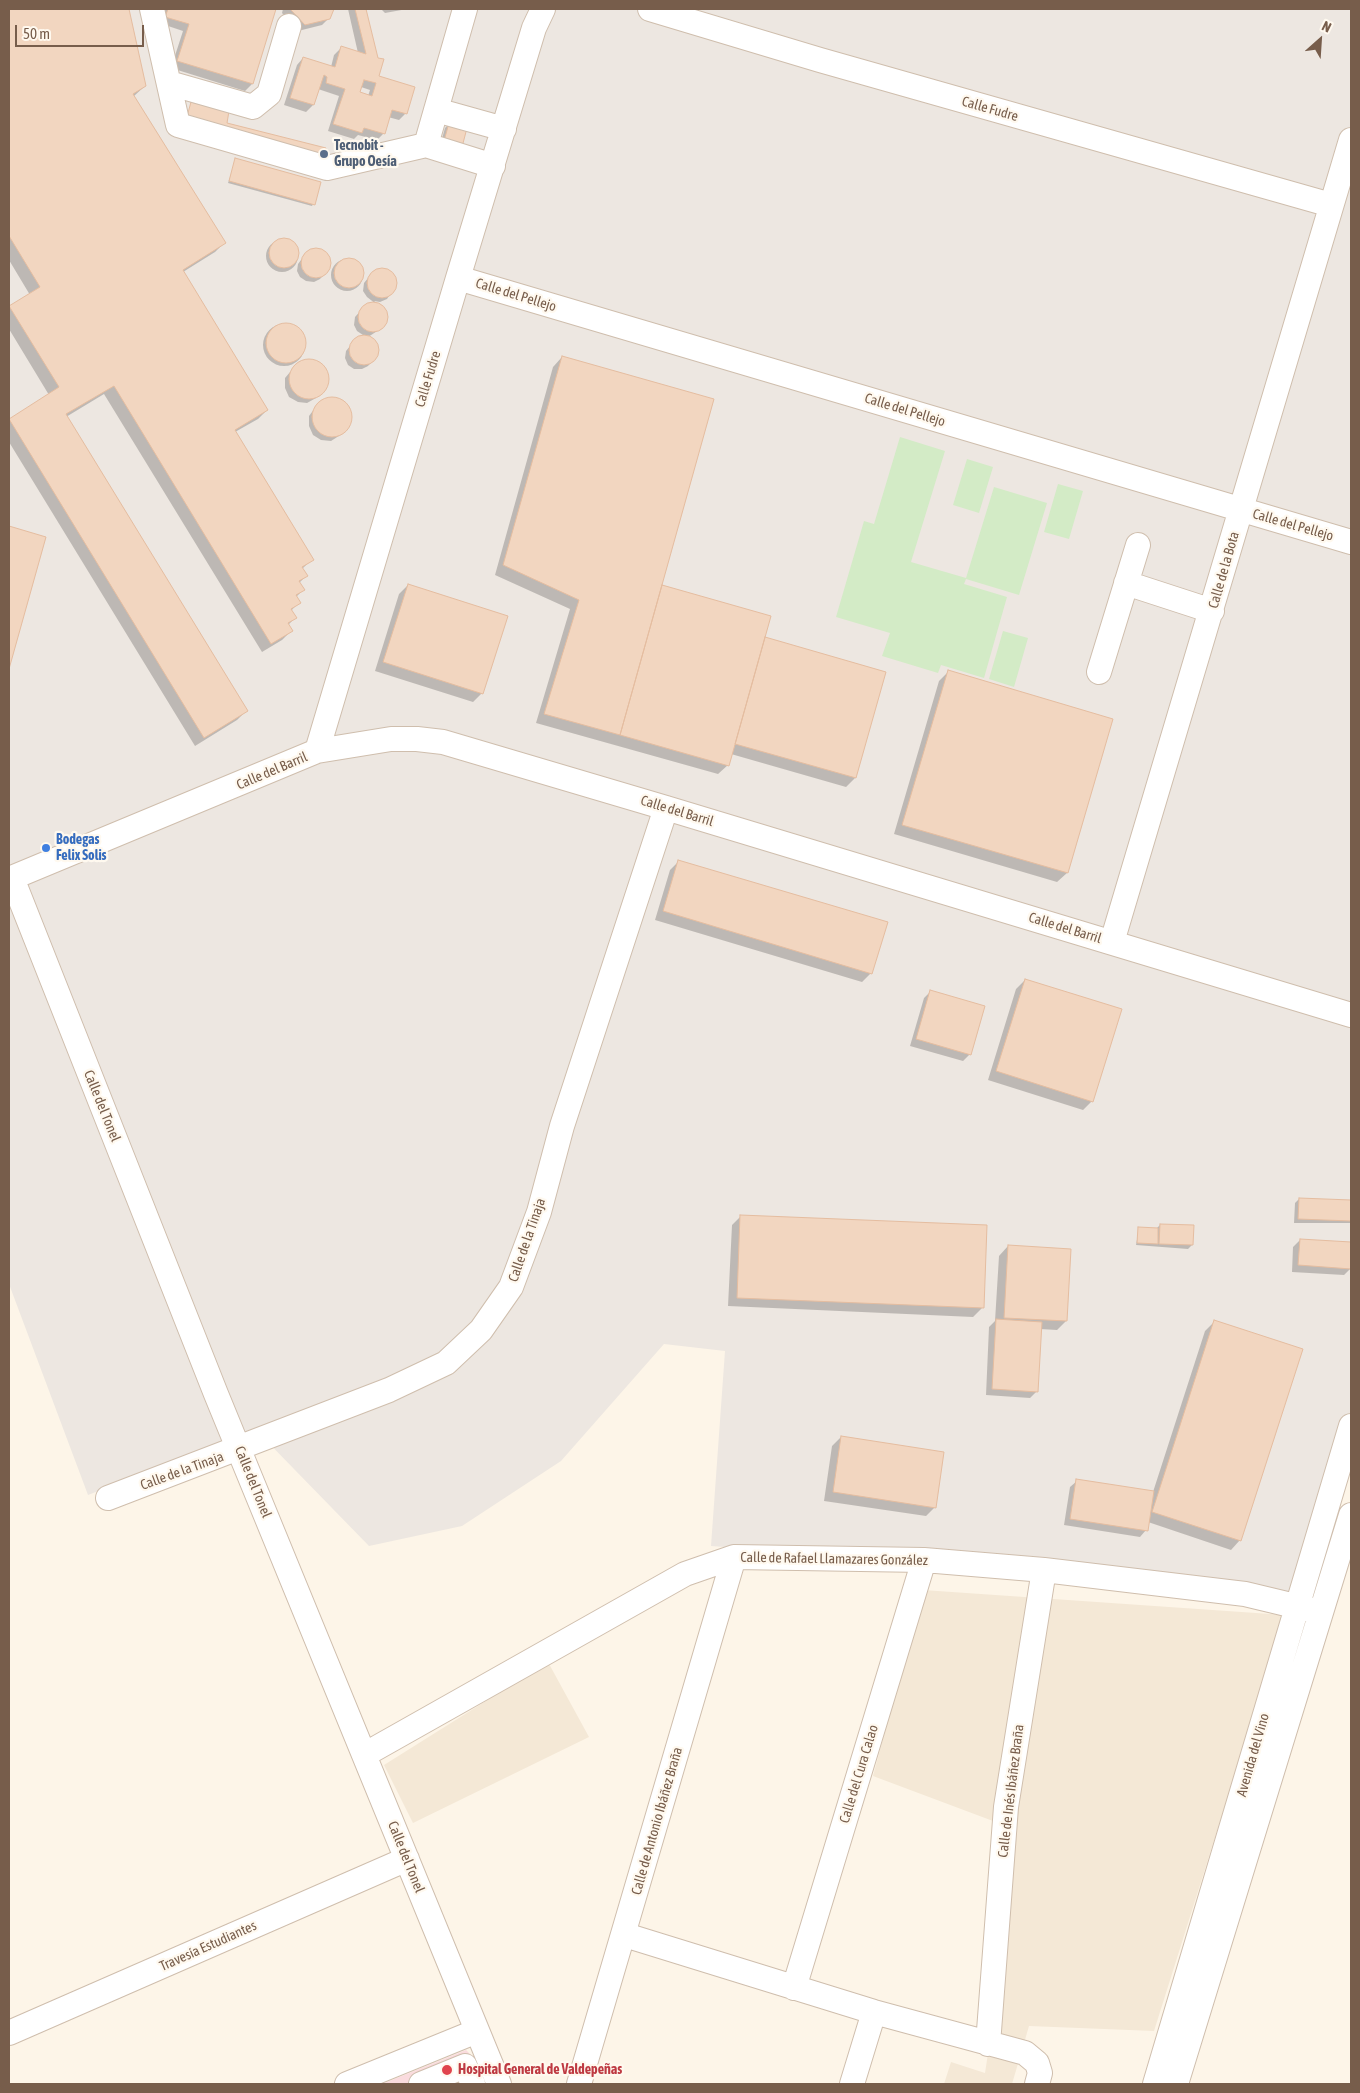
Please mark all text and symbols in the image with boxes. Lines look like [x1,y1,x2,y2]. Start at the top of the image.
scale bar [18,15,146,47]
north arrow [1295,15,1345,65]
text: N [1319,18,1334,36]
text: 50 m [23,25,50,42]
street label: Calle Fudre [960,93,1020,125]
place label: Tecnobit - Grupo Oesía [334,138,397,170]
marker: Tecnobit - Grupo Oesía [318,148,330,160]
street label: Calle del Pellejo [474,275,558,315]
street label: Calle Fudre [412,349,444,409]
street label: Calle del Pellejo [863,390,947,430]
street label: Calle del Pellejo [1251,505,1335,545]
street label: Calle de la Bota [1205,530,1243,610]
street label: Calle del Barril [234,749,310,793]
street label: Calle del Barril [639,792,715,830]
place label: Bodegas Felix Solis [56,832,107,864]
marker: Bodegas Felix Solis [40,842,52,854]
street label: Calle del Barril [1027,909,1103,947]
street label: Calle del Tonel [80,1068,124,1144]
street label: Calle de la Tinaja [505,1196,549,1284]
street label: Calle del Tonel [231,1444,275,1520]
street label: Calle de la Tinaja [138,1448,226,1494]
street label: Calle de Rafael Llamazares González [740,1549,928,1569]
street label: Avenida del Vino [1233,1711,1273,1799]
street label: Calle del Cura Calao [836,1723,882,1825]
street label: Calle de Inés Ibáñez Braña [994,1723,1028,1859]
street label: Calle de Antonio Ibáñez Braña [628,1745,686,1897]
street label: Calle del Tonel [384,1819,428,1895]
street label: Travesía Estudiantes [157,1917,259,1975]
place label: Hospital General de Valdepeñas [458,2062,622,2078]
marker: Hospital General de Valdepeñas [440,2063,454,2077]

